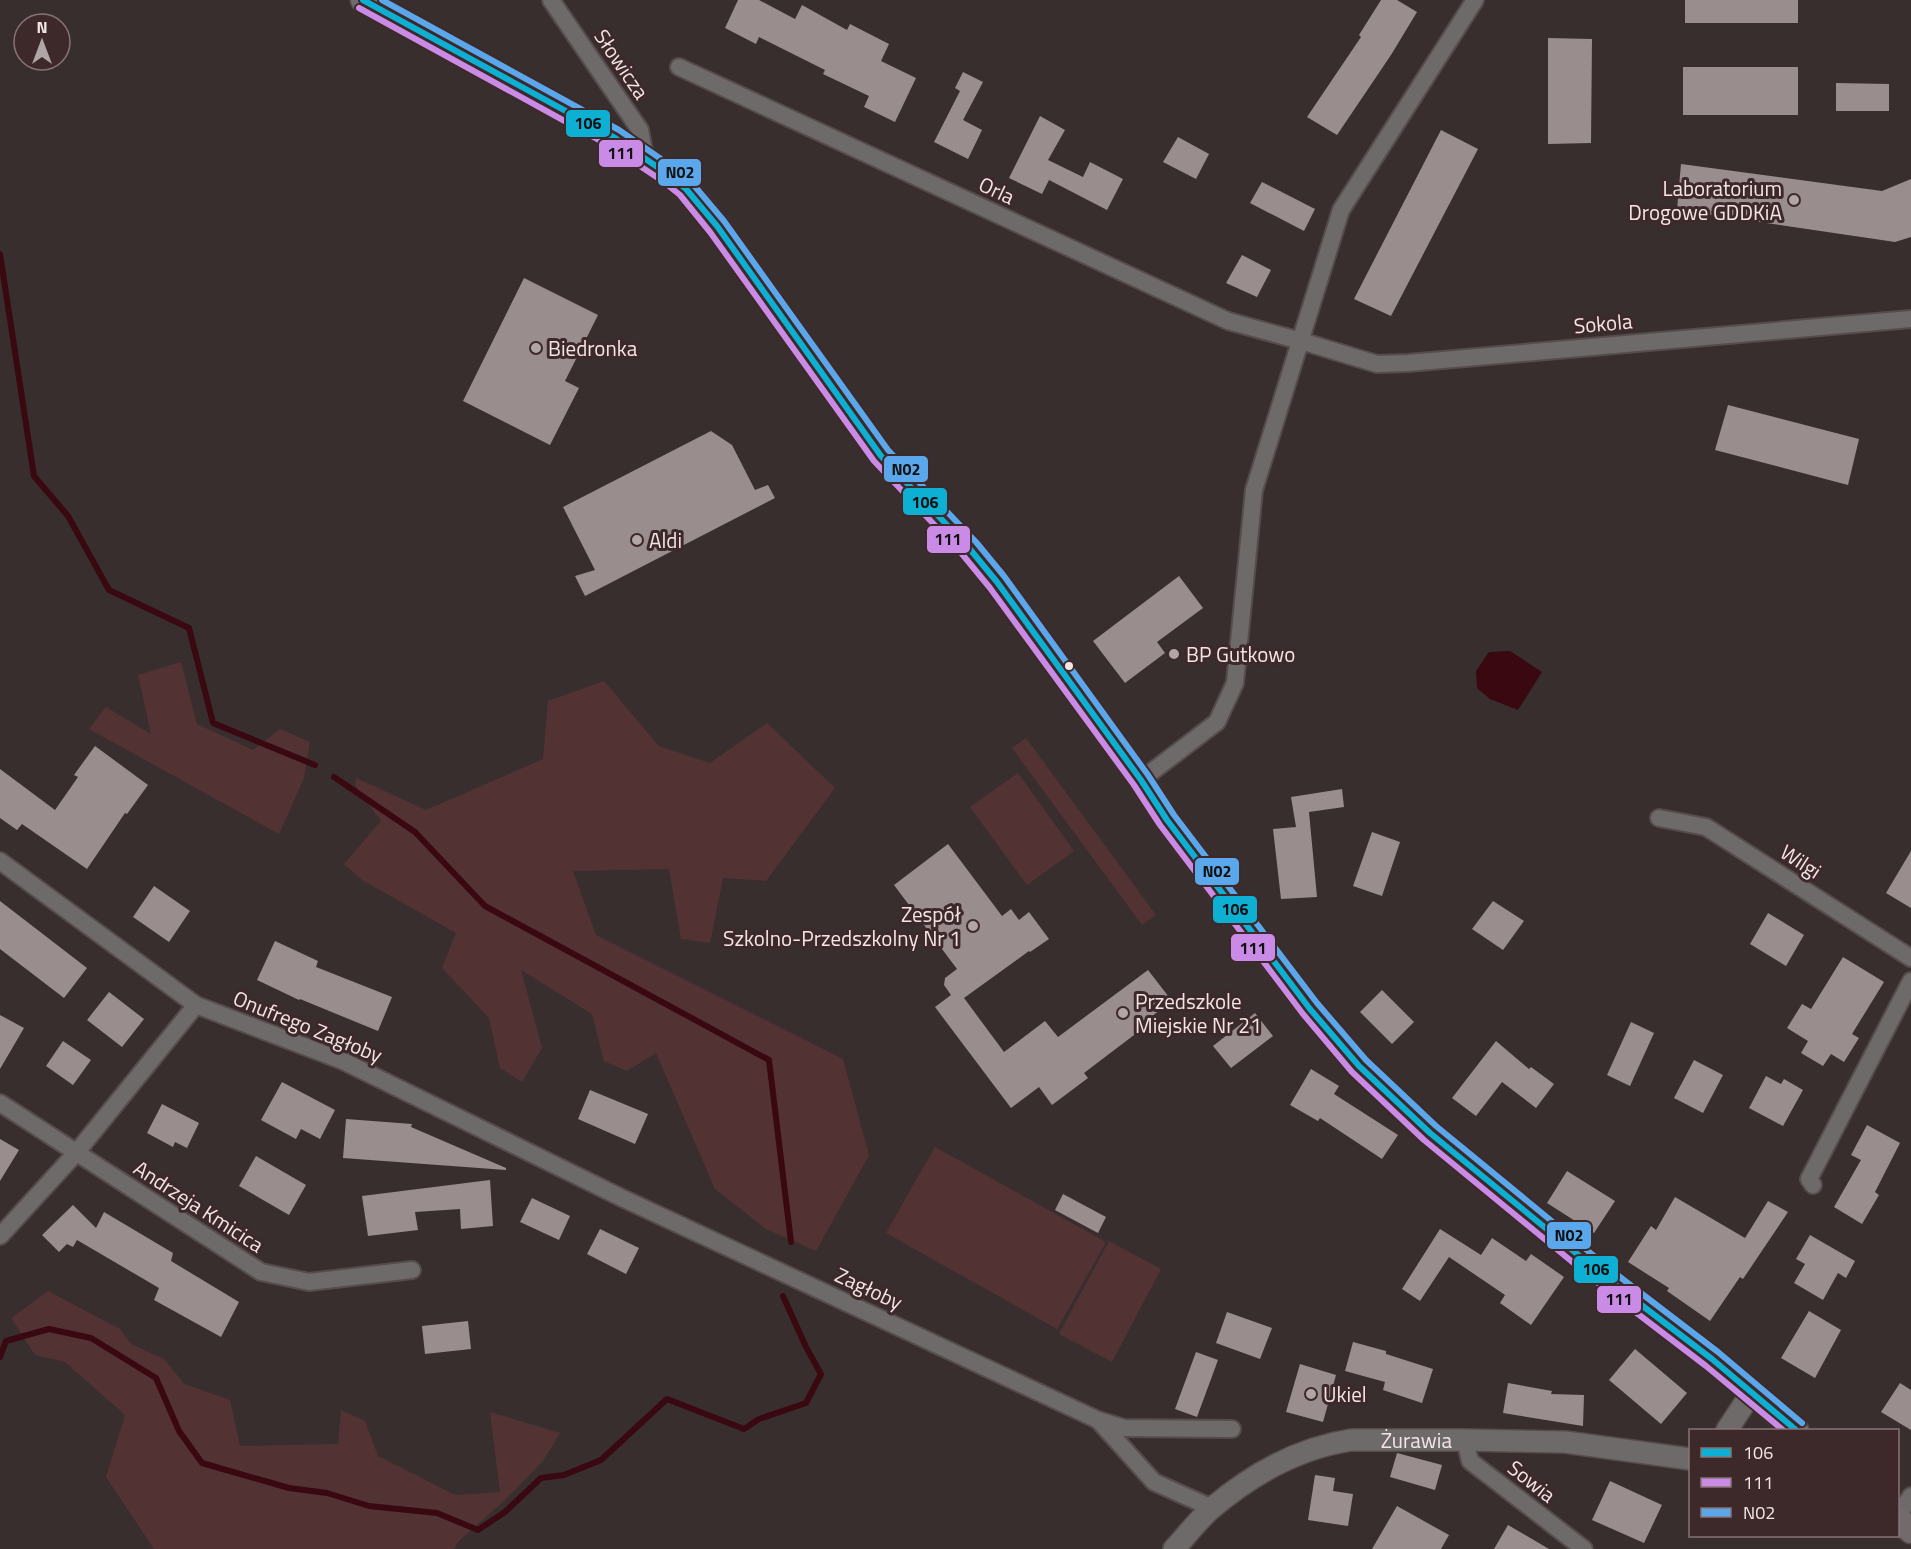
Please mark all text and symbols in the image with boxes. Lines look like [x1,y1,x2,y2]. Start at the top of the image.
north arrow [12,12,72,72]
text: N [36,15,48,39]
street label: Słowicza [587,22,658,106]
line badge: 106 [565,109,611,138]
text: 106 [575,111,601,135]
line badge: 111 [598,139,644,168]
text: 111 [608,141,634,165]
line badge: N02 [657,158,702,187]
text: N02 [665,160,695,184]
street label: Orla [974,168,1021,212]
place label: Laboratorium Drogowe GDDKiA [1628,172,1782,228]
marker: Laboratorium Drogowe GDDKiA [1787,193,1801,207]
street label: Sokola [1572,304,1634,341]
place label: Biedronka [548,332,638,364]
marker: Biedronka [529,341,543,355]
line badge: N02 [883,455,929,483]
text: N02 [891,457,921,481]
line badge: 106 [902,487,948,516]
text: 106 [912,490,938,514]
place label: Aldi [649,524,682,556]
line badge: 111 [926,525,971,554]
text: 111 [935,527,961,551]
marker: Aldi [630,533,644,547]
place label: BP Gutkowo [1186,638,1295,670]
marker: BP Gutkowo [1167,647,1181,661]
unlabelled marker [1063,660,1075,672]
street label: Wilgi [1774,836,1828,886]
line badge: N02 [1194,857,1240,886]
text: N02 [1202,859,1232,883]
line badge: 106 [1212,895,1258,924]
text: 106 [1222,897,1248,921]
place label: Zespół Szkolno-Przedszkolny Nr 1 [723,898,961,954]
marker: Zespół Szkolno-Przedszkolny Nr 1 [966,919,980,933]
line badge: 111 [1230,933,1276,962]
text: 111 [1240,936,1266,960]
street label: Onufrego Zagłoby [228,981,388,1071]
place label: Przedszkole Miejskie Nr 21 [1135,985,1262,1041]
marker: Przedszkole Miejskie Nr 21 [1116,1006,1130,1020]
street label: Andrzeja Kmicica [128,1152,271,1260]
line badge: N02 [1546,1221,1592,1250]
text: N02 [1554,1223,1584,1247]
line badge: 106 [1573,1255,1619,1284]
text: 106 [1583,1257,1609,1281]
street label: Zagłoby [830,1258,908,1318]
line badge: 111 [1596,1285,1642,1314]
text: 111 [1606,1287,1632,1311]
place label: Ukiel [1323,1378,1367,1410]
marker: Ukiel [1304,1387,1318,1401]
street label: Żurawia [1381,1424,1452,1456]
legend [1689,1429,1899,1537]
text: 106 [1743,1439,1773,1466]
street label: Sowia [1501,1452,1563,1510]
text: 111 [1743,1469,1773,1496]
text: N02 [1743,1499,1775,1526]

